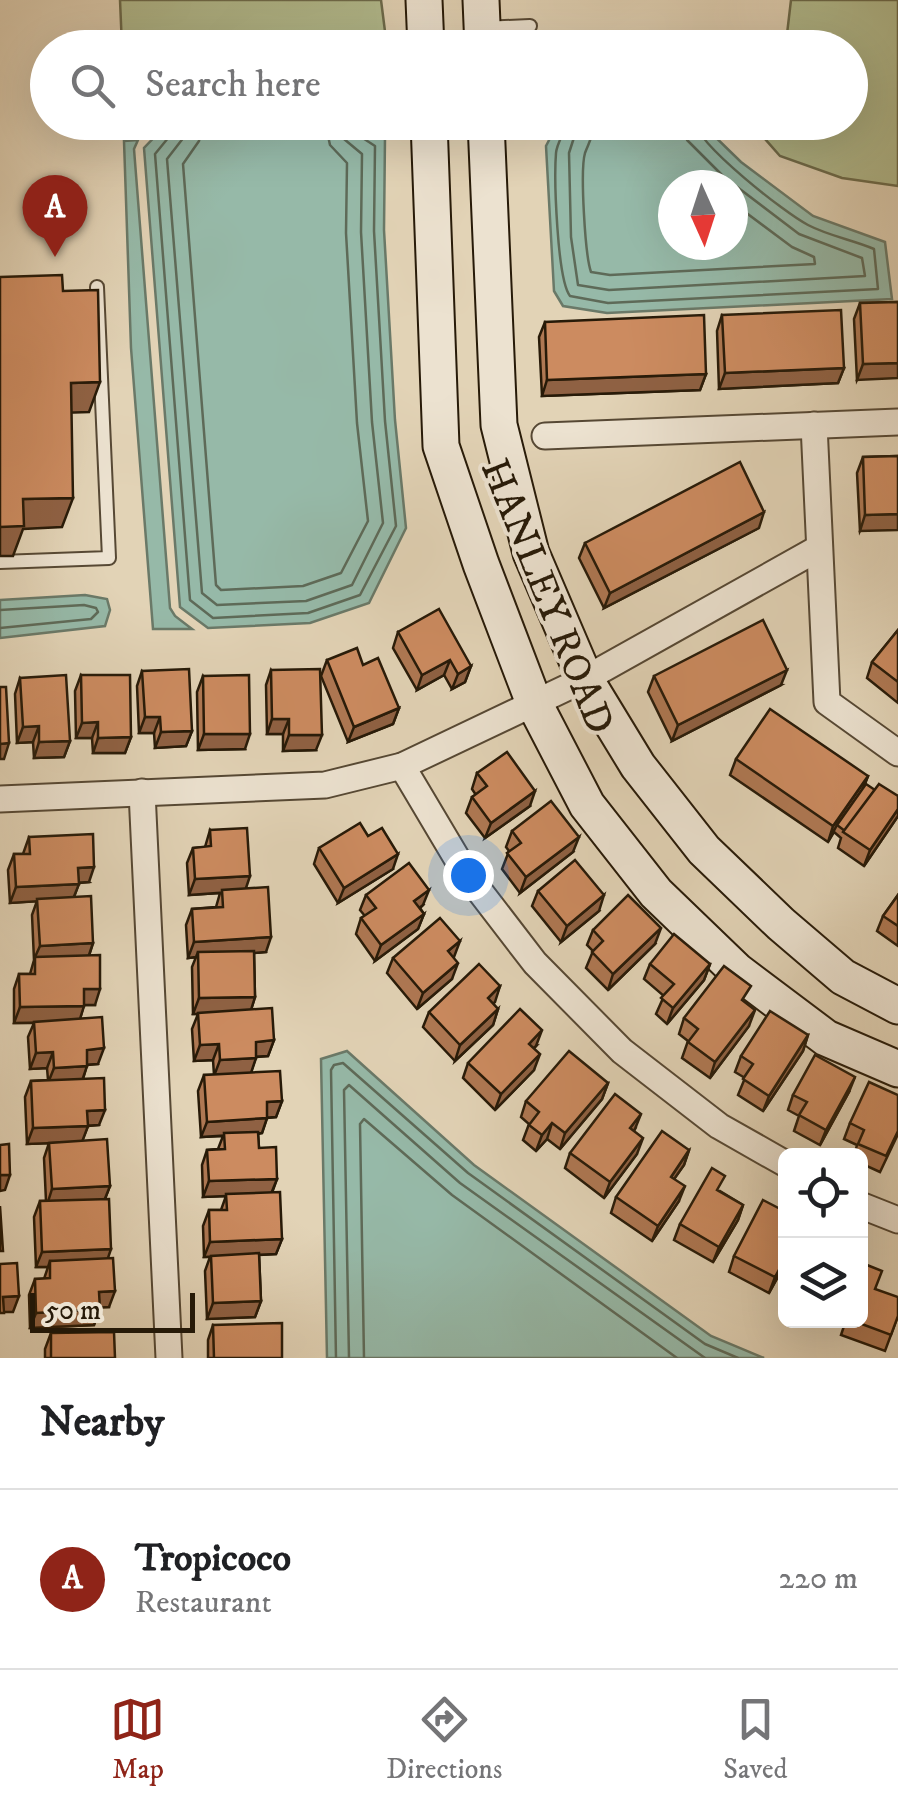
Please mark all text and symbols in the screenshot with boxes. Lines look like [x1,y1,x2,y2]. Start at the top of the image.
search box [30,30,868,140]
icon: search [65,58,120,113]
text: Search here [145,61,321,109]
north arrow [658,170,748,260]
pin: A [22,174,88,257]
street label: HANLEY ROAD [468,452,624,742]
your location [443,850,494,901]
map controls [778,1148,868,1328]
button: locate [778,1148,868,1238]
button: layers [778,1238,868,1328]
scale bar [30,1288,195,1332]
text: 50 m [45,1293,101,1328]
text: Nearby [40,1397,164,1449]
text: Tropicoco [135,1535,291,1583]
text: A [62,1559,83,1599]
text: 220 m [778,1559,858,1599]
text: Restaurant [135,1583,272,1623]
tab: Map [110,1692,165,1787]
tab: Directions [386,1692,502,1787]
tab: Saved [723,1692,788,1787]

